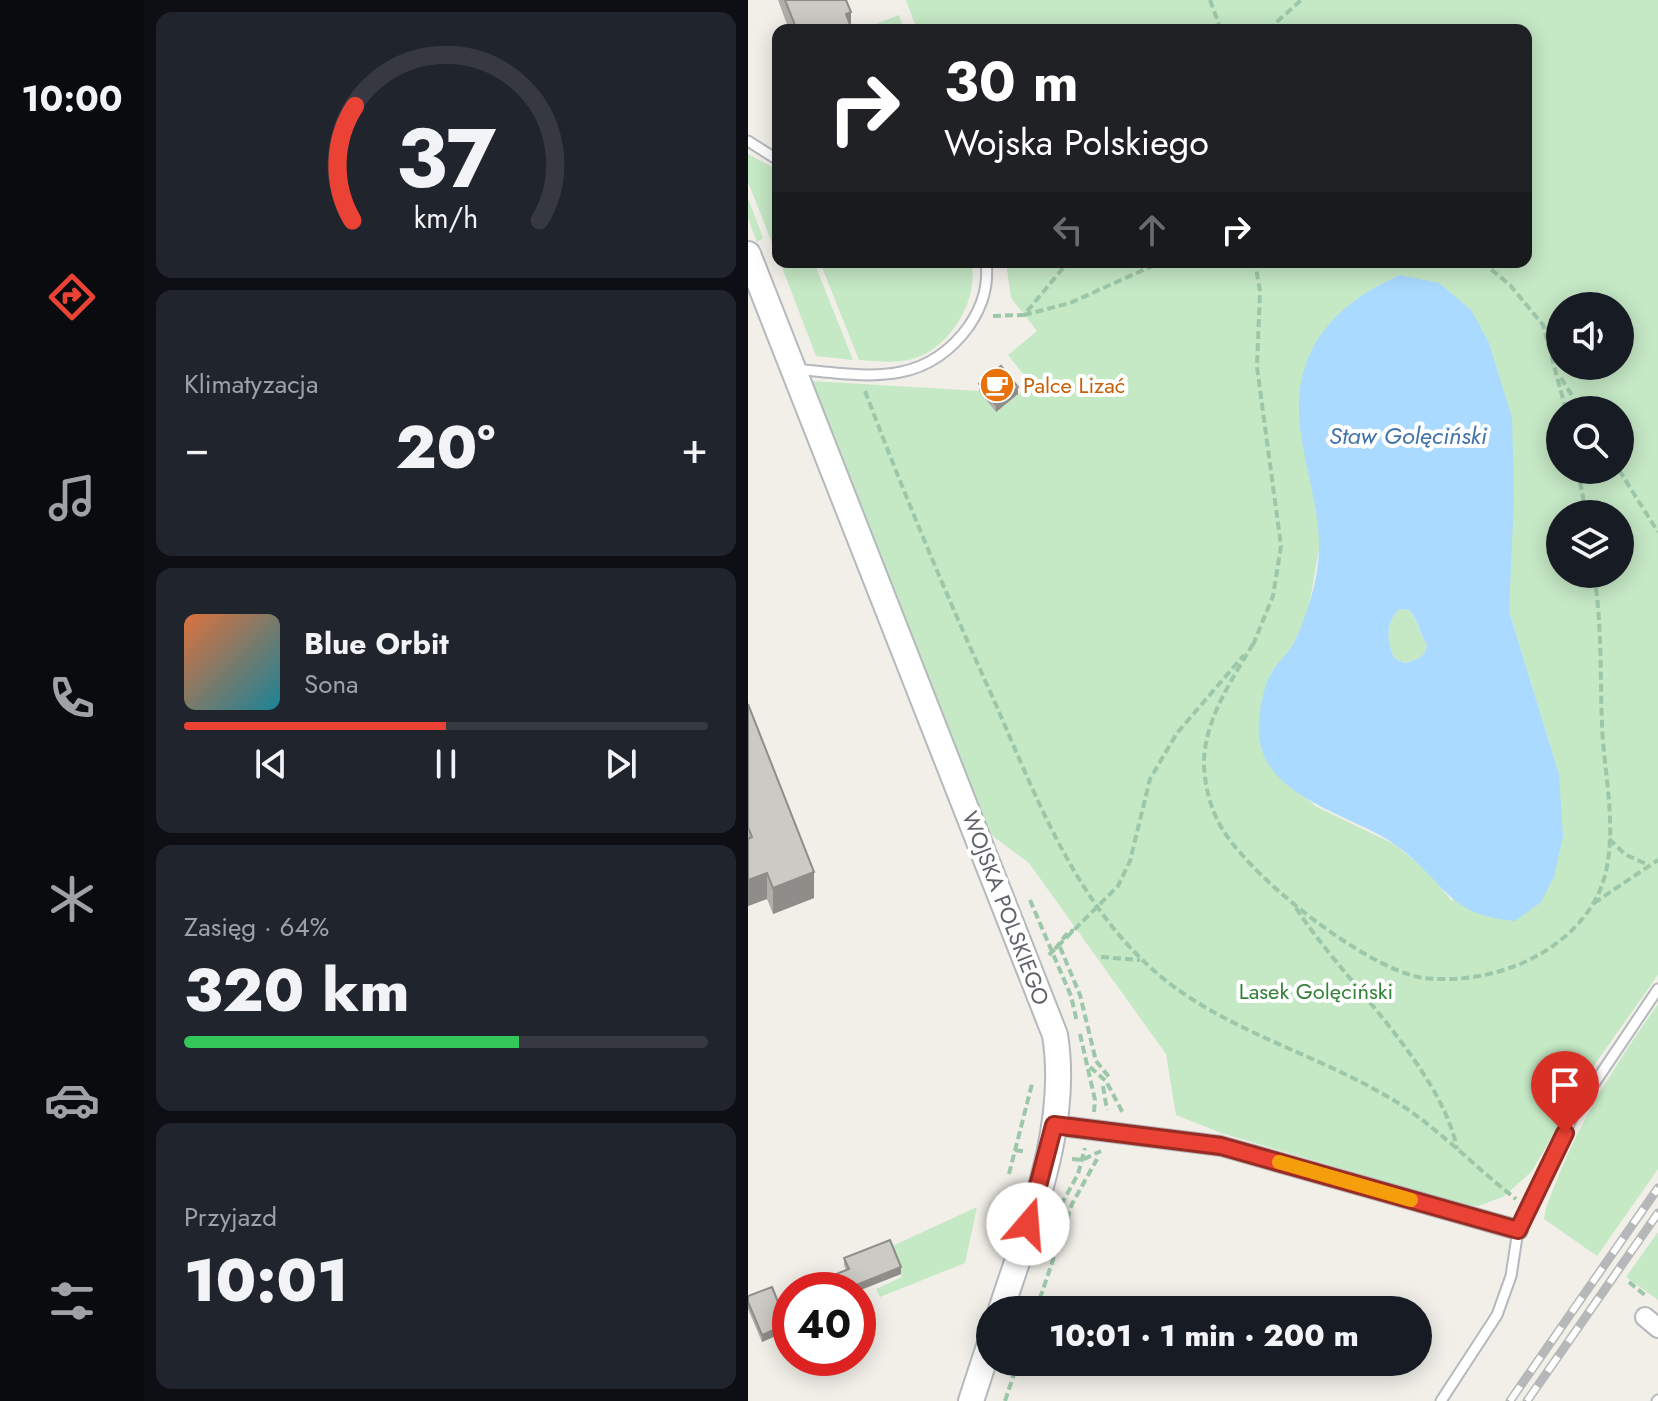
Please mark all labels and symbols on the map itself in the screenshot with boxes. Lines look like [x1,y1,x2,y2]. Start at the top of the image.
cafe icon: Palce Lizać [978,366,1016,404]
place label: Palce Lizać [1023,369,1125,401]
water label: Staw Golęciński [1329,418,1488,453]
street label: WOJSKA POLSKIEGO [954,806,1058,1010]
park label: Lasek Golęciński [1239,975,1393,1007]
pin [1531,1051,1599,1133]
position arrow [986,1182,1070,1266]
speed limit sign: 40 [772,1272,876,1376]

